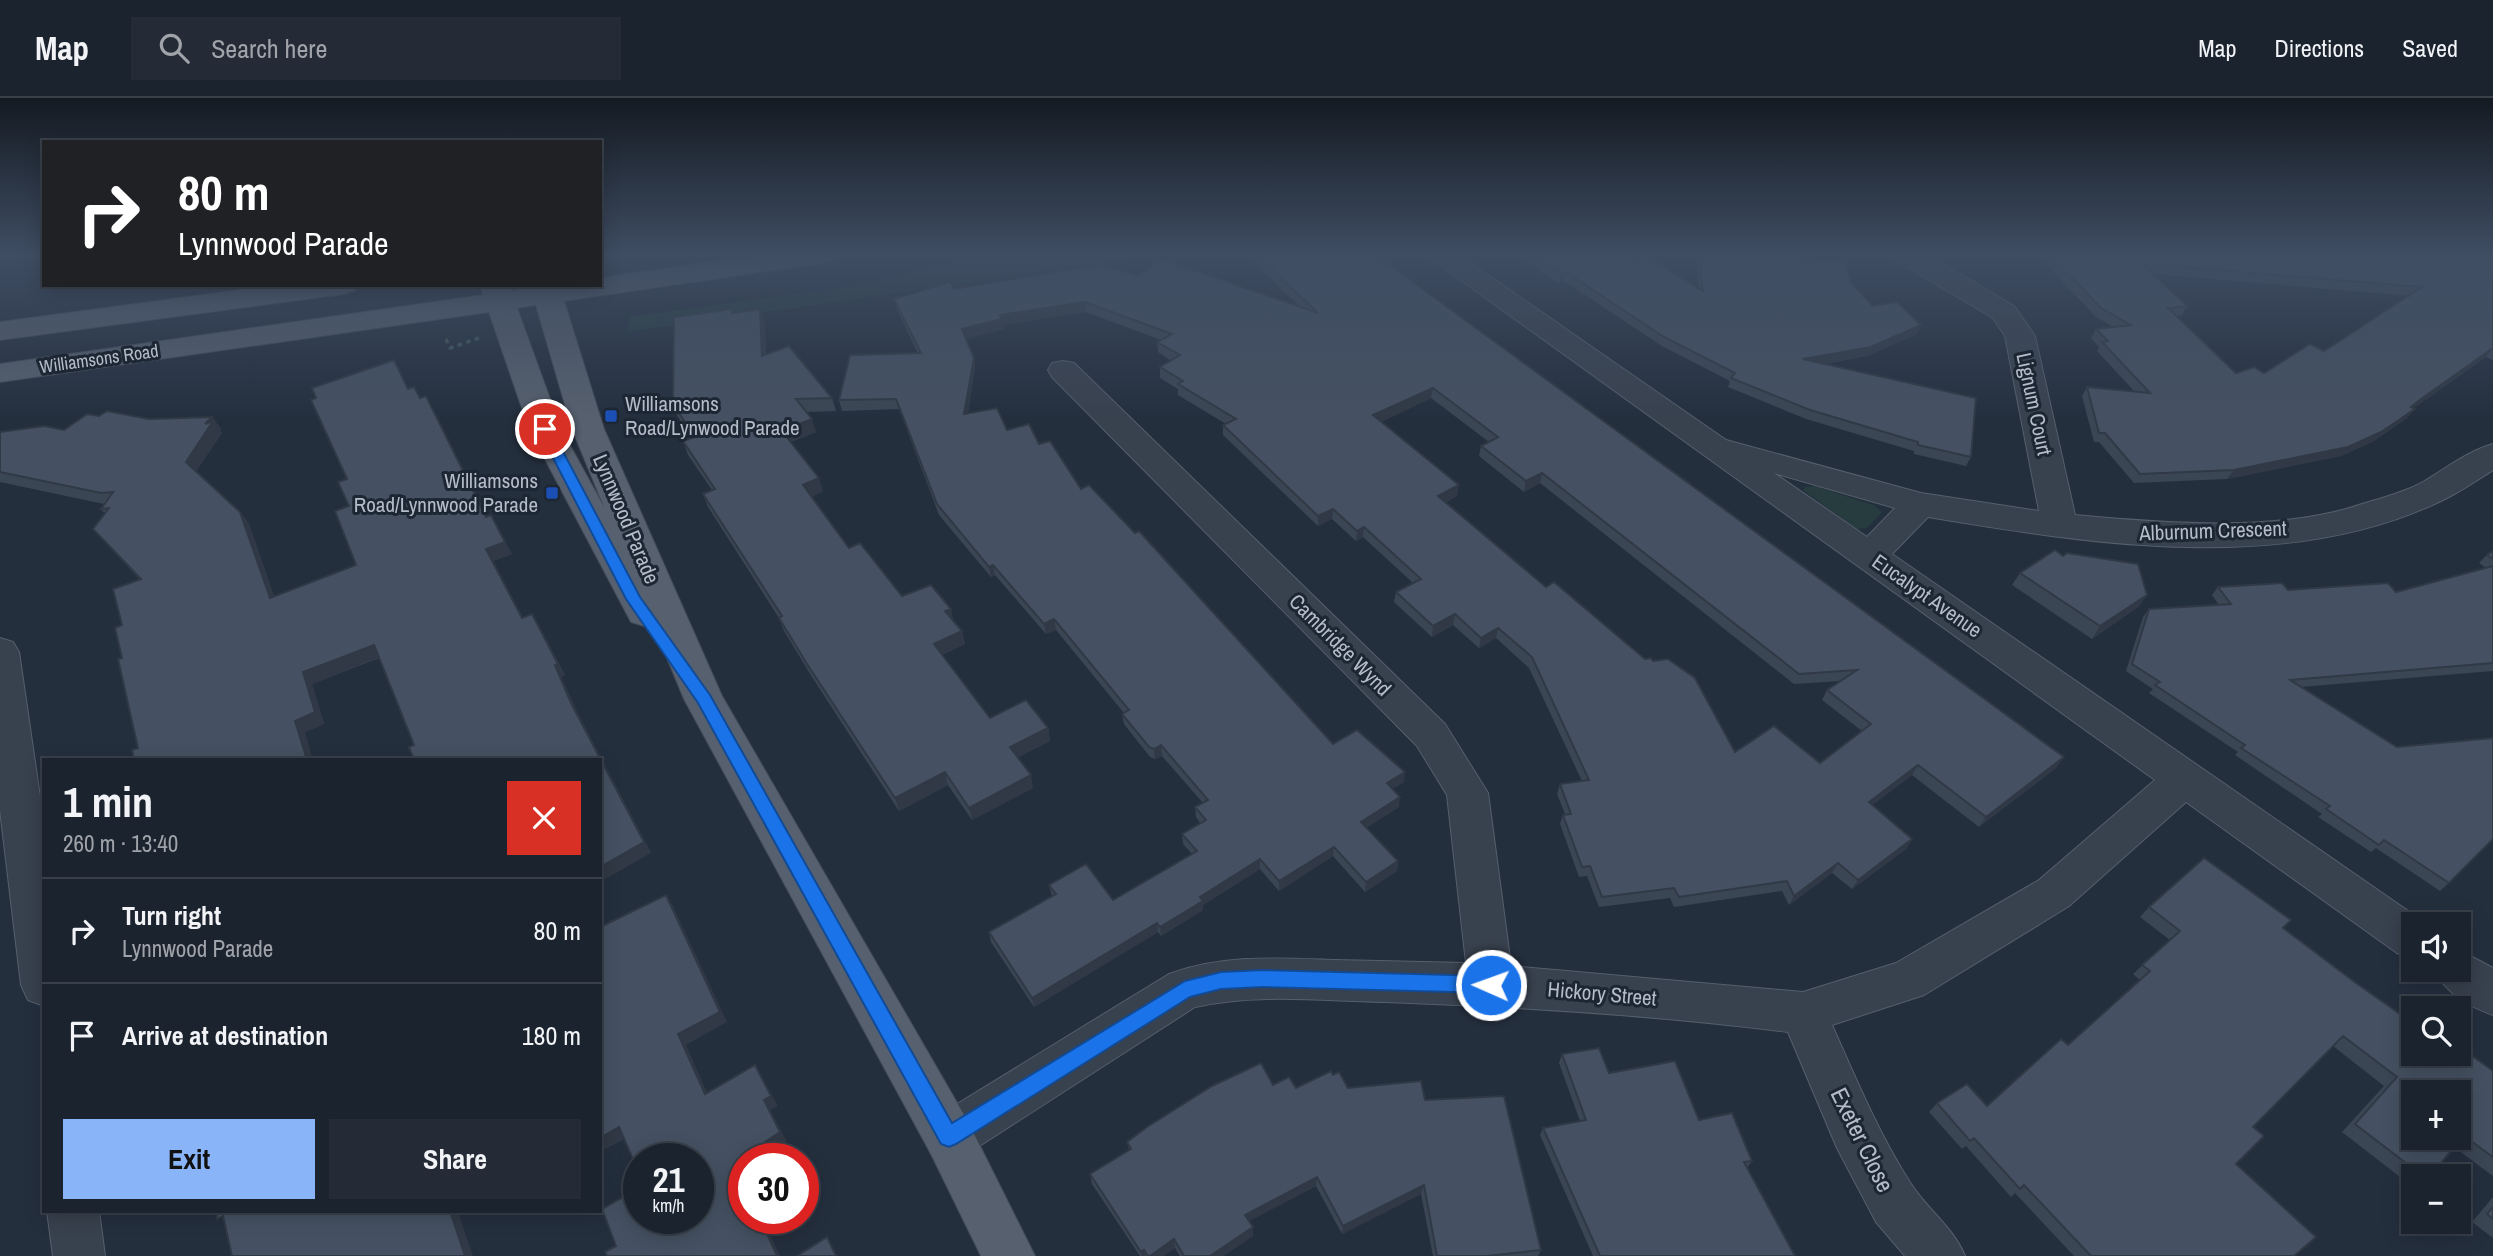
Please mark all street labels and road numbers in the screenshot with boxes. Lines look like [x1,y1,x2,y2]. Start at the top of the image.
street label: Williamsons Road [38,338,160,379]
street label: Lignum Court [2009,350,2060,458]
street label: Lynnwood Parade [586,450,667,588]
street label: Alburnum Crescent [2138,513,2287,548]
street label: Eucalypt Avenue [1867,547,1988,644]
street label: Cambridge Wynd [1283,587,1398,702]
street label: Hickory Street [1546,974,1658,1013]
street label: Exeter Close [1824,1082,1902,1197]

